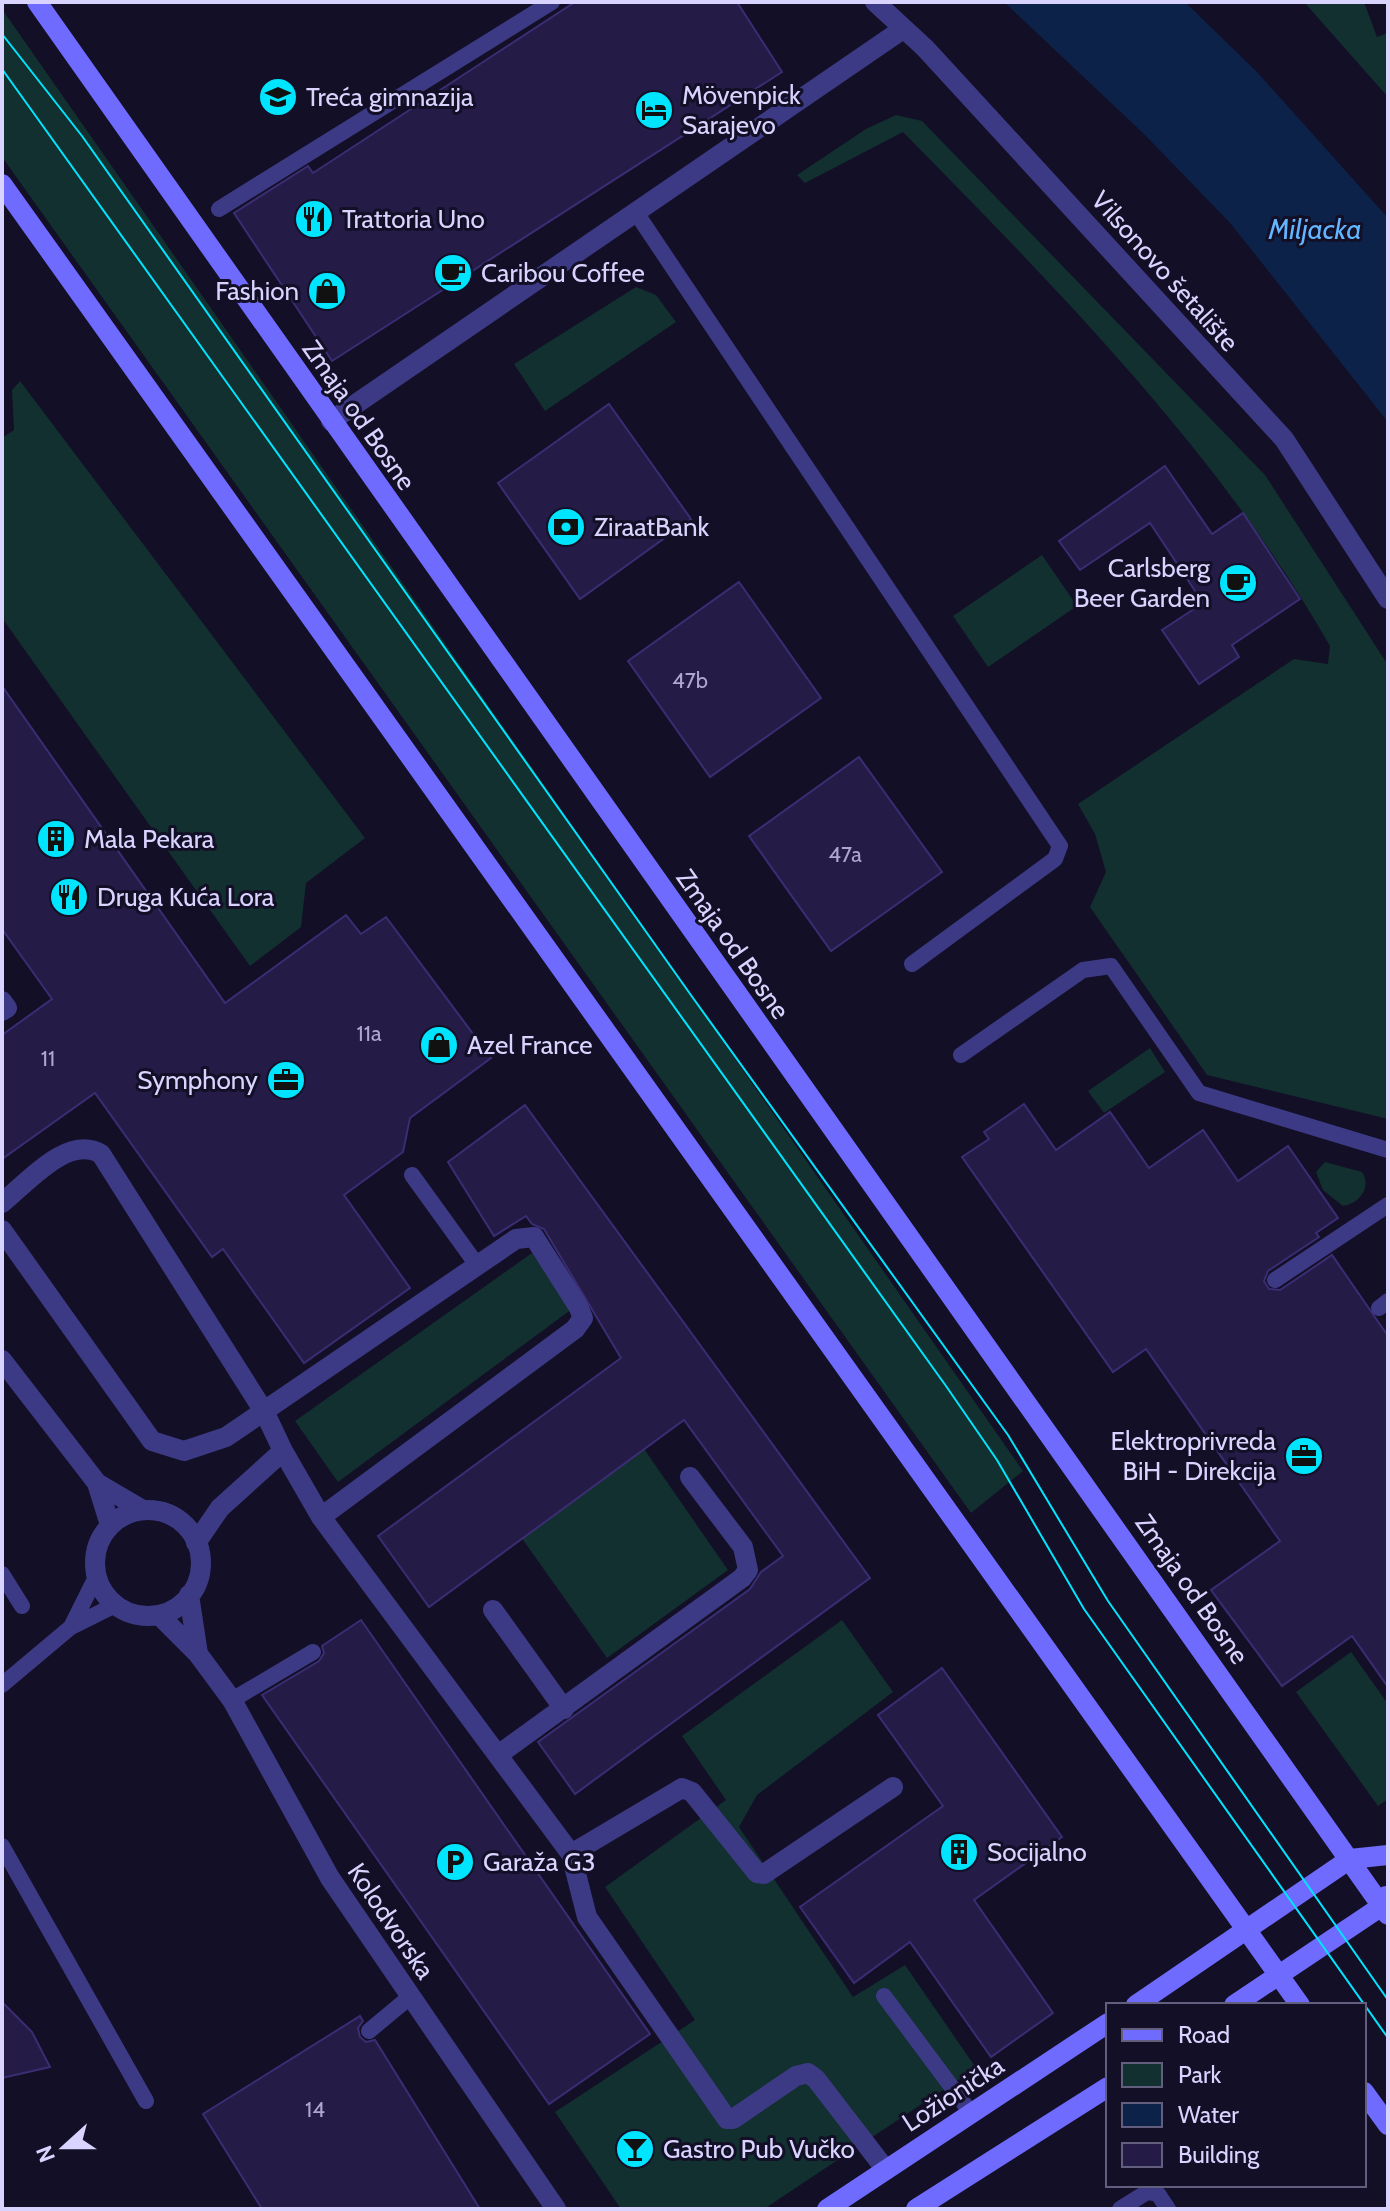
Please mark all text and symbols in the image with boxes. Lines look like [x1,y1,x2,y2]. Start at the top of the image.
school or university icon: Treća gimnazija [257,76,299,118]
place label: Mövenpick Sarajevo [682,79,801,141]
place label: Treća gimnazija [306,81,474,113]
hotel icon: Mövenpick Sarajevo [633,89,675,131]
street label: Vilsonovo šetalište [1085,184,1245,358]
restaurant icon: Trattoria Uno [293,198,335,240]
place label: Trattoria Uno [342,203,485,235]
water label: Miljacka [1267,212,1362,246]
cafe icon: Caribou Coffee [432,252,474,294]
place label: Caribou Coffee [481,257,645,289]
shop icon: Fashion [306,270,348,312]
place label: Fashion [215,275,299,307]
street label: Zmaja od Bosne [295,334,423,496]
bank icon: ZiraatBank [545,506,587,548]
place label: ZiraatBank [594,511,709,543]
place label: Carlsberg Beer Garden [1074,552,1211,614]
cafe icon: Carlsberg Beer Garden [1217,562,1259,604]
house number: 47b [672,667,708,694]
building icon: Mala Pekara [35,818,77,860]
place label: Mala Pekara [84,823,215,855]
house number: 47a [828,841,862,868]
street label: Zmaja od Bosne [669,863,797,1025]
restaurant icon: Druga Kuća Lora [48,876,90,918]
place label: Druga Kuća Lora [97,881,275,913]
house number: 11a [357,1020,382,1047]
shop icon: Azel France [418,1024,460,1066]
place label: Azel France [467,1029,593,1061]
house number: 11 [41,1045,55,1072]
office icon: Symphony [265,1059,307,1101]
place label: Symphony [137,1064,258,1096]
place label: Elektroprivreda BiH - Direkcija [1111,1425,1277,1487]
office icon: Elektroprivreda BiH - Direkcija [1283,1435,1325,1477]
street label: Zmaja od Bosne [1128,1508,1256,1670]
building icon: Socijalno [938,1831,980,1873]
place label: Socijalno [987,1836,1087,1868]
parking icon: Garaža G3 [434,1841,476,1883]
place label: Garaža G3 [483,1846,596,1878]
street label: Kolodvorska [341,1857,442,1985]
legend [1106,2003,1366,2187]
text: Road [1178,2020,1230,2049]
street label: Ložionička [896,2049,1010,2139]
text: Park [1178,2060,1221,2089]
house number: 14 [305,2096,325,2123]
text: Water [1178,2100,1239,2129]
north arrow [24,2107,104,2187]
bar icon: Gastro Pub Vučko [614,2128,656,2170]
place label: Gastro Pub Vučko [663,2133,855,2165]
text: Building [1178,2140,1260,2169]
text: N [30,2142,61,2166]

